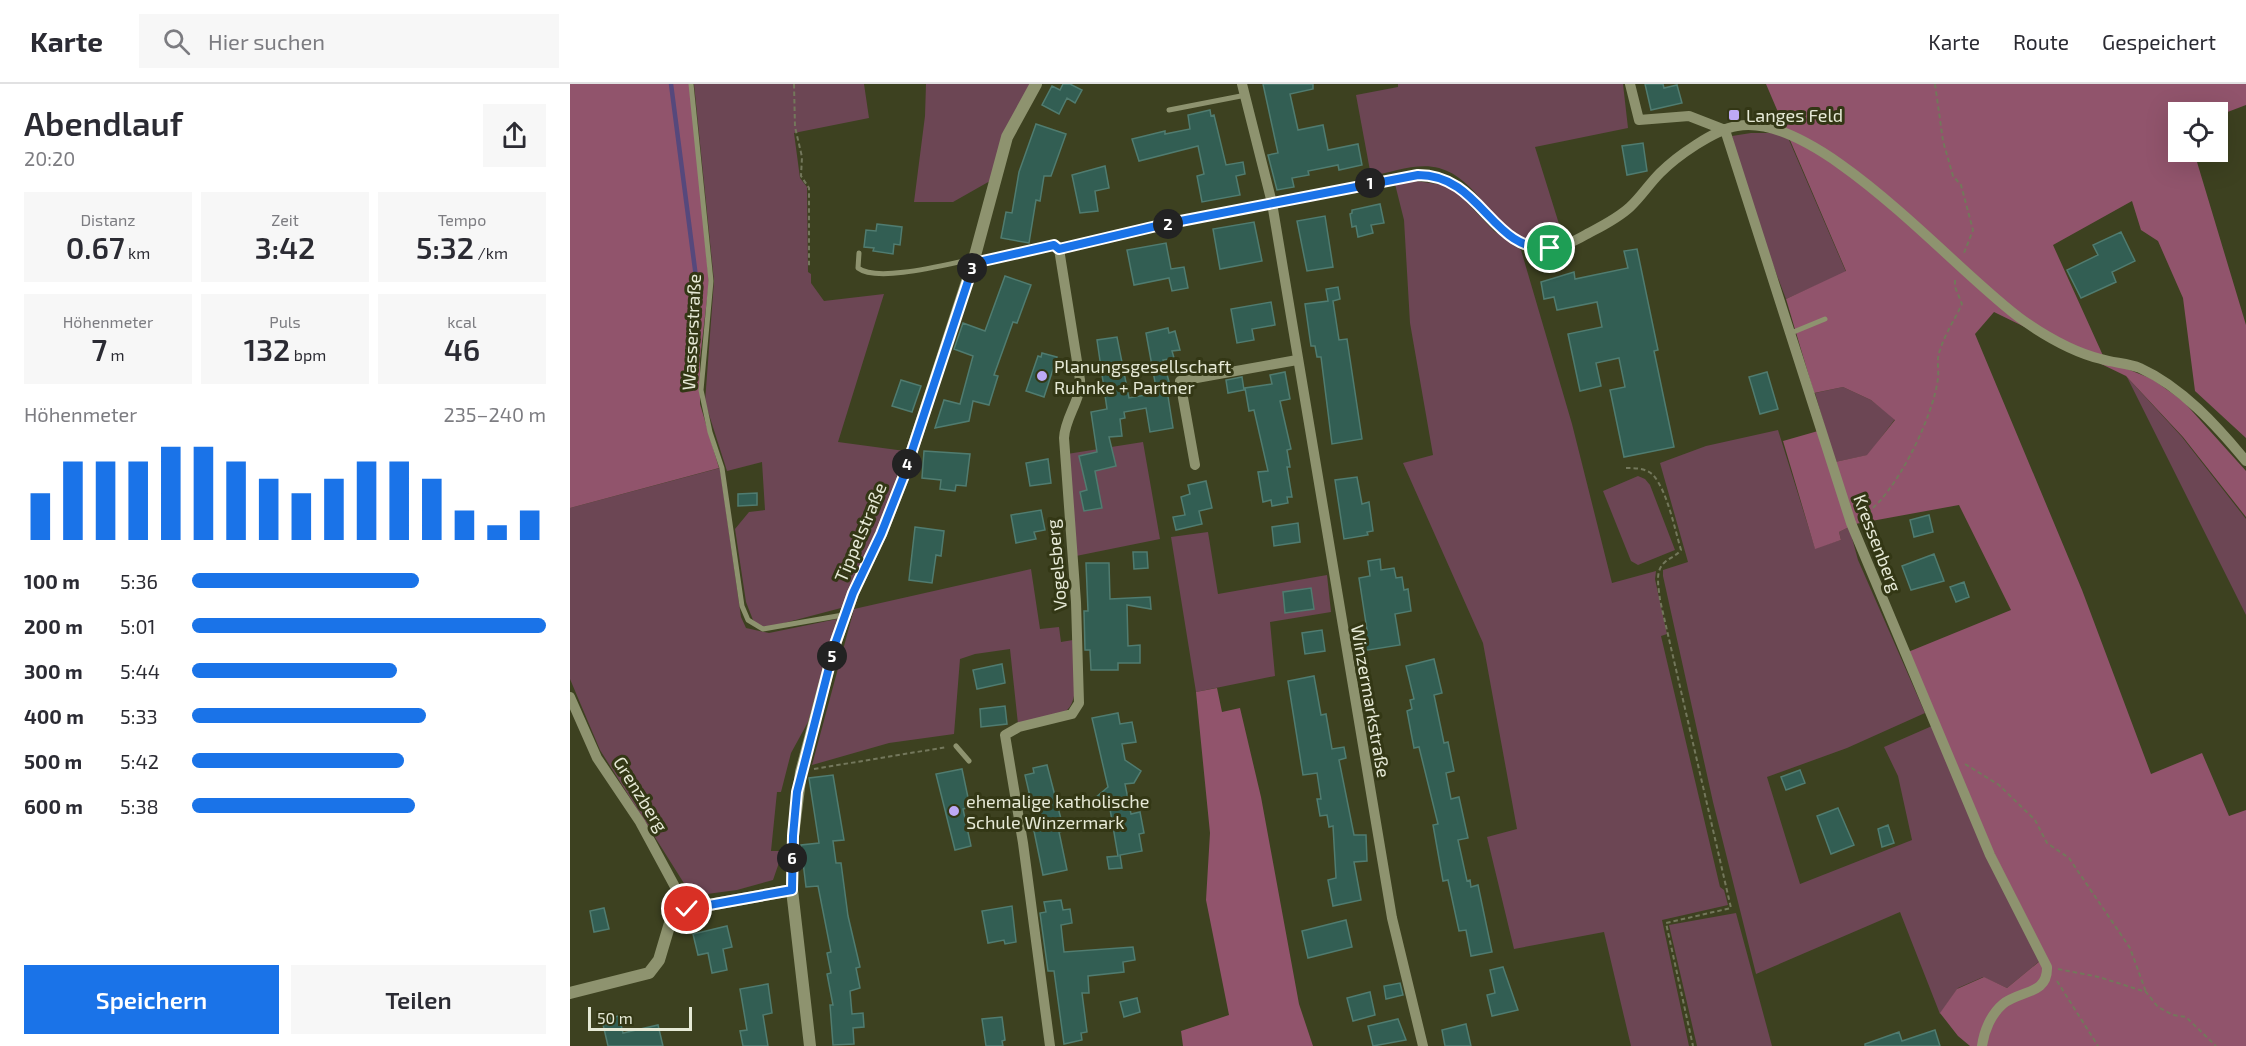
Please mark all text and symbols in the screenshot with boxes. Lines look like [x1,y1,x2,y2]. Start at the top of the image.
search box [139,14,559,68]
text: Karte [30,24,103,58]
icon: search [160,25,193,58]
text: Hier suchen [208,28,325,54]
text: Karte [1928,29,1980,54]
text: Route [2013,29,2069,54]
text: Gespeichert [2102,29,2216,54]
map controls [2168,102,2228,162]
button: locate [2168,102,2228,162]
text: Abendlauf [24,103,183,143]
button: share [483,104,546,167]
place label: Langes Feld [1746,104,1843,126]
marker: Langes Feld [1727,108,1741,122]
text: 20:20 [24,146,75,170]
pin: 1 [1355,168,1385,198]
text: 1 [1367,173,1373,192]
pin: 2 [1153,209,1183,239]
text: Distanz [80,210,136,229]
text: Zeit [271,210,299,229]
text: Tempo [438,210,486,229]
text: 2 [1163,214,1173,233]
pin [1524,222,1575,273]
text: 0.67 [66,229,125,265]
text: 3:42 [255,229,315,265]
text: 5:32 [416,229,474,265]
icon: arrive [1533,231,1566,264]
text: km [125,243,150,262]
text: /km [474,243,508,262]
pin: 3 [957,253,987,283]
text: 3 [967,258,977,277]
street label: Wasserstraße [677,273,705,391]
text: Höhenmeter [63,312,153,331]
text: Puls [269,312,301,331]
text: kcal [447,312,477,331]
text: 7 [91,331,107,367]
text: 132 [244,331,290,367]
text: 46 [444,331,480,367]
text: m [107,345,125,364]
text: bpm [290,345,326,364]
place label: Planungsgesellschaft Ruhnke + Partner [1054,355,1231,398]
marker: Planungsgesellschaft Ruhnke + Partner [1035,369,1049,383]
text: Höhenmeter [24,402,137,426]
text: 235–240 m [444,402,546,426]
pin: 4 [892,449,922,479]
text: 4 [902,454,912,473]
street label: Tippelstraße [829,479,891,585]
street label: Kressenberg [1849,491,1907,595]
street label: Vogelsberg [1041,518,1071,612]
text: 100 m [24,569,80,593]
text: 5:36 [120,569,158,593]
text: 200 m [24,614,83,638]
text: 5:01 [120,614,155,638]
street label: Winzermarkstraße [1347,623,1395,779]
pin: 5 [817,641,847,671]
text: 5 [828,646,836,665]
text: 300 m [24,659,83,683]
text: 5:44 [120,659,160,683]
text: 400 m [24,704,84,728]
text: 5:33 [120,704,158,728]
text: 500 m [24,749,82,773]
text: 5:42 [120,749,159,773]
street label: Grenzberg [609,752,673,836]
place label: ehemalige katholische Schule Winzermark [966,790,1149,833]
text: 600 m [24,794,83,818]
text: 5:38 [120,794,159,818]
marker: ehemalige katholische Schule Winzermark [947,804,961,818]
pin: 6 [777,843,807,873]
text: 6 [787,848,797,867]
pin [661,883,712,934]
icon: check [670,892,703,925]
button: Speichern [24,965,279,1034]
button: Teilen [291,965,546,1034]
scale bar [588,1004,692,1032]
text: 50 m [597,1008,633,1027]

